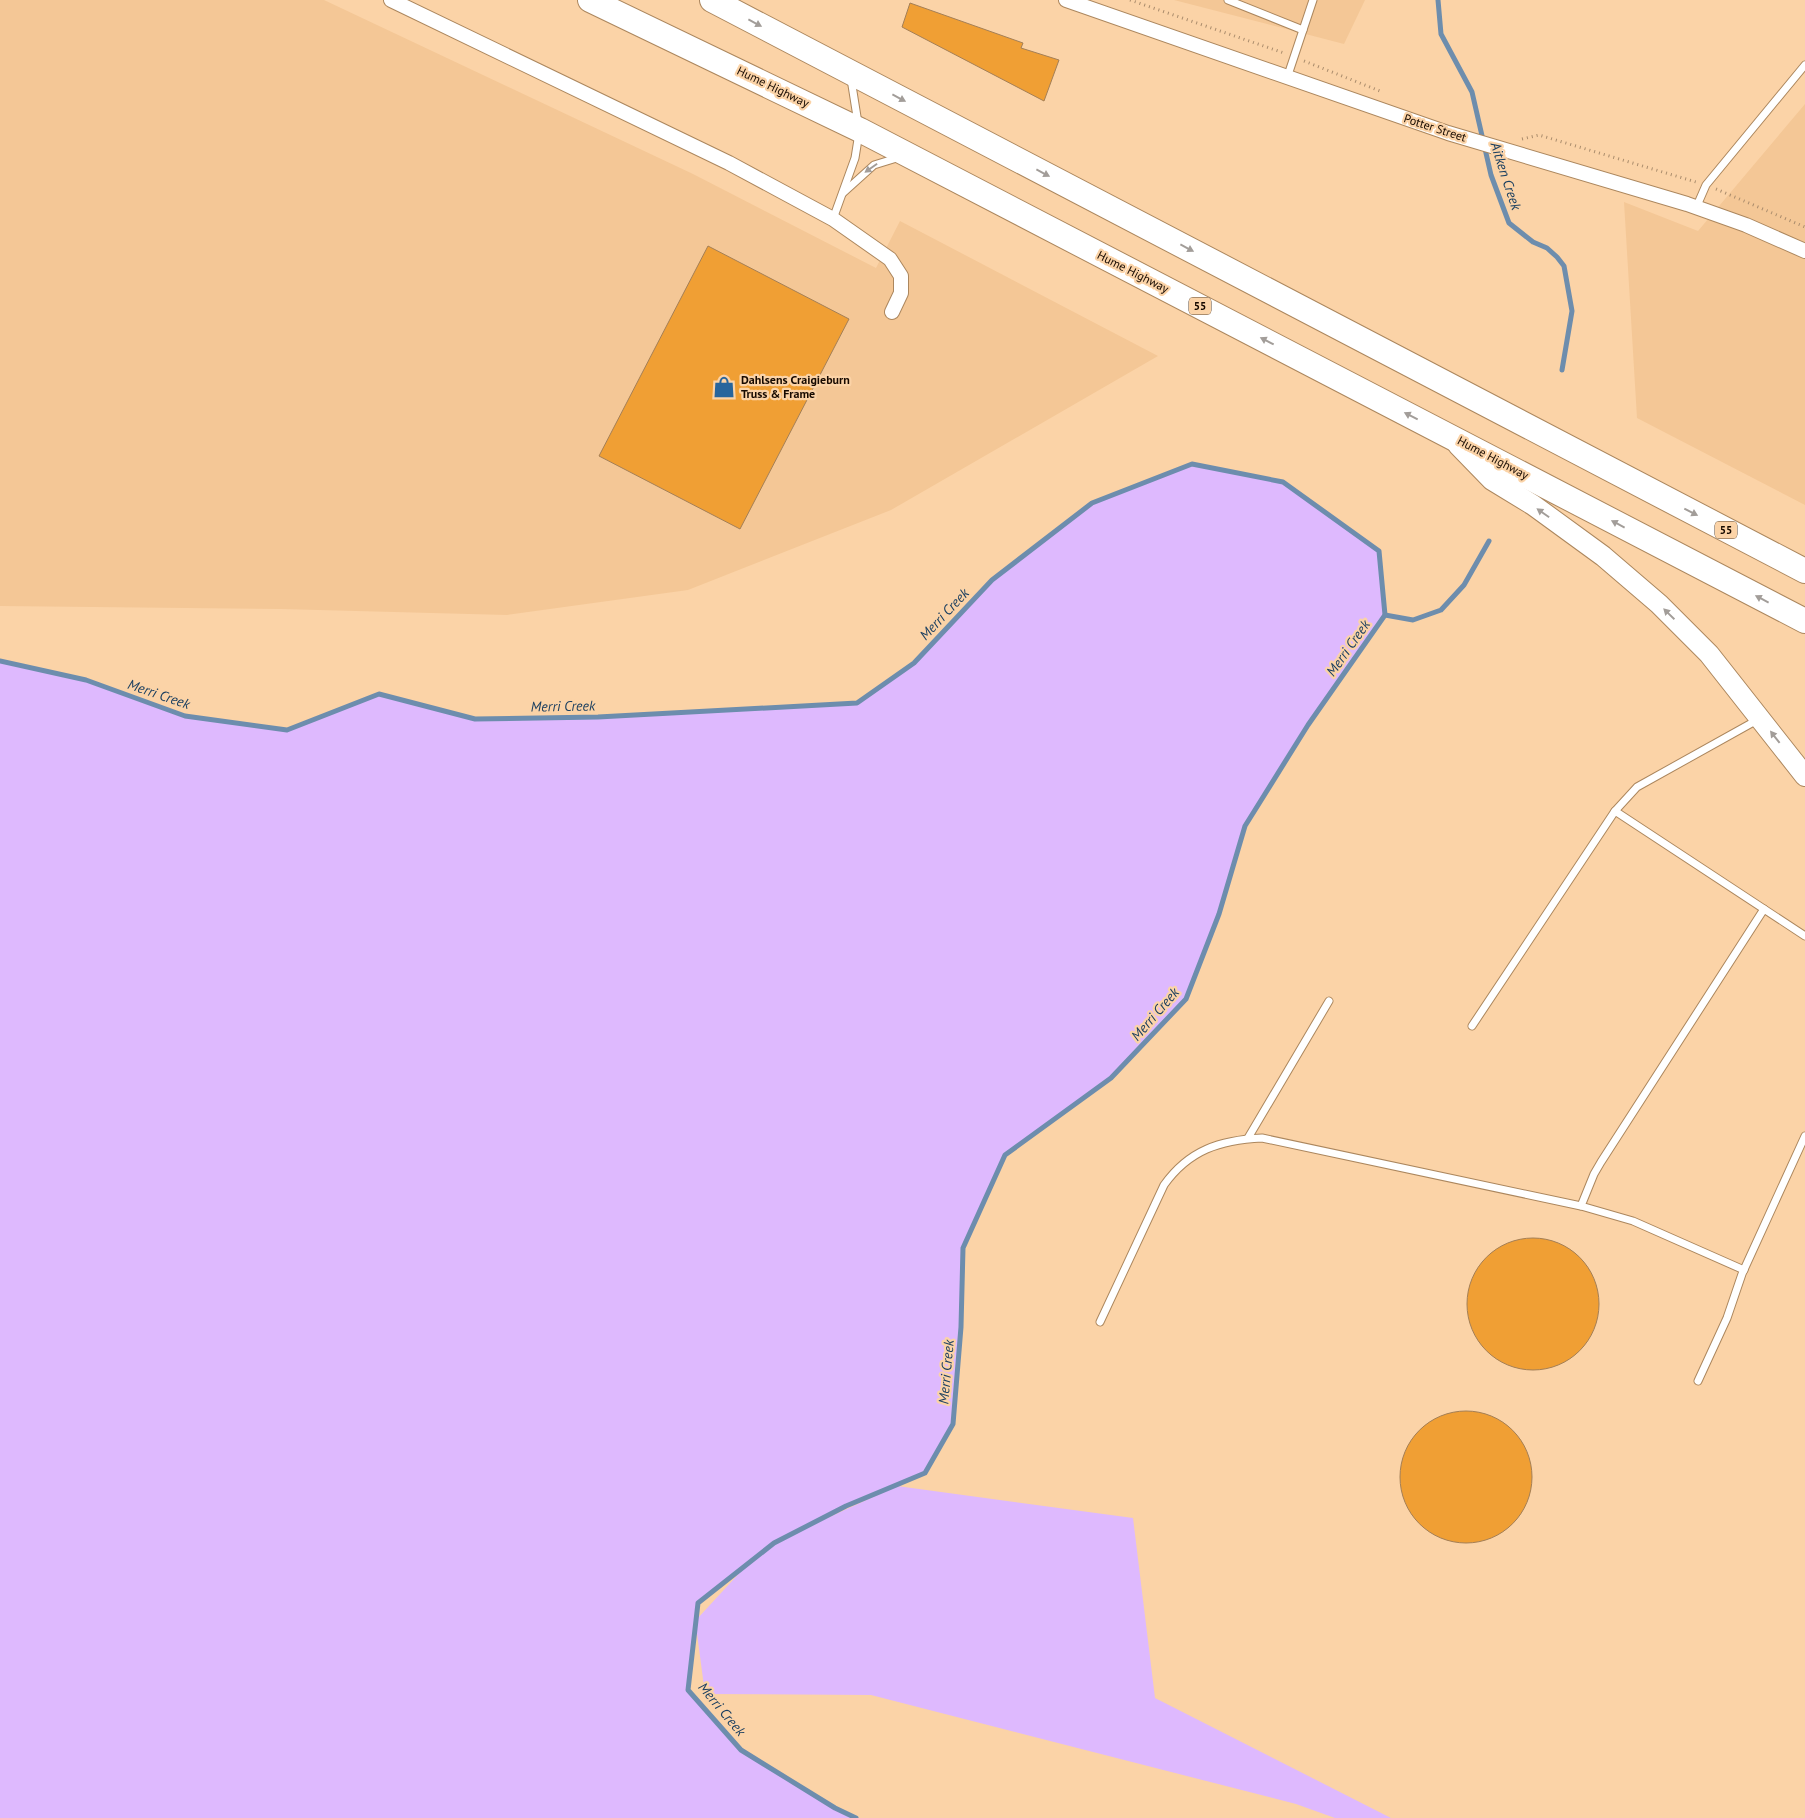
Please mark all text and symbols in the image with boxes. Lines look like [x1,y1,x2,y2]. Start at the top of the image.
one-way arrow [748,19,762,27]
street label: Hume Highway [735,63,812,111]
one-way arrow [892,94,907,102]
street label: Potter Street [1402,110,1468,145]
water label: Aitken Creek [1486,139,1526,213]
one-way arrow [864,163,878,173]
one-way arrow [1036,169,1050,177]
one-way arrow [1180,244,1194,253]
street label: Hume Highway [1095,247,1172,296]
road number: 55 [1189,298,1211,314]
one-way arrow [1260,337,1275,345]
place label: Dahlsens Craigieburn Truss & Frame [741,372,850,401]
shop icon: Dahlsens Craigieburn Truss & Frame [711,374,737,400]
one-way arrow [1404,412,1419,420]
street label: Hume Highway [1455,433,1532,483]
one-way arrow [1537,507,1550,518]
one-way arrow [1684,508,1698,516]
one-way arrow [1610,520,1625,528]
road number: 55 [1715,522,1737,538]
water label: Merri Creek [915,584,973,644]
one-way arrow [1755,595,1769,603]
one-way arrow [1664,608,1676,620]
water label: Merri Creek [1322,616,1374,680]
water label: Merri Creek [126,675,193,713]
water label: Merri Creek [531,696,596,716]
one-way arrow [1769,731,1780,744]
water label: Merri Creek [1127,983,1183,1044]
water label: Merri Creek [934,1338,958,1405]
water label: Merri Creek [694,1678,750,1740]

